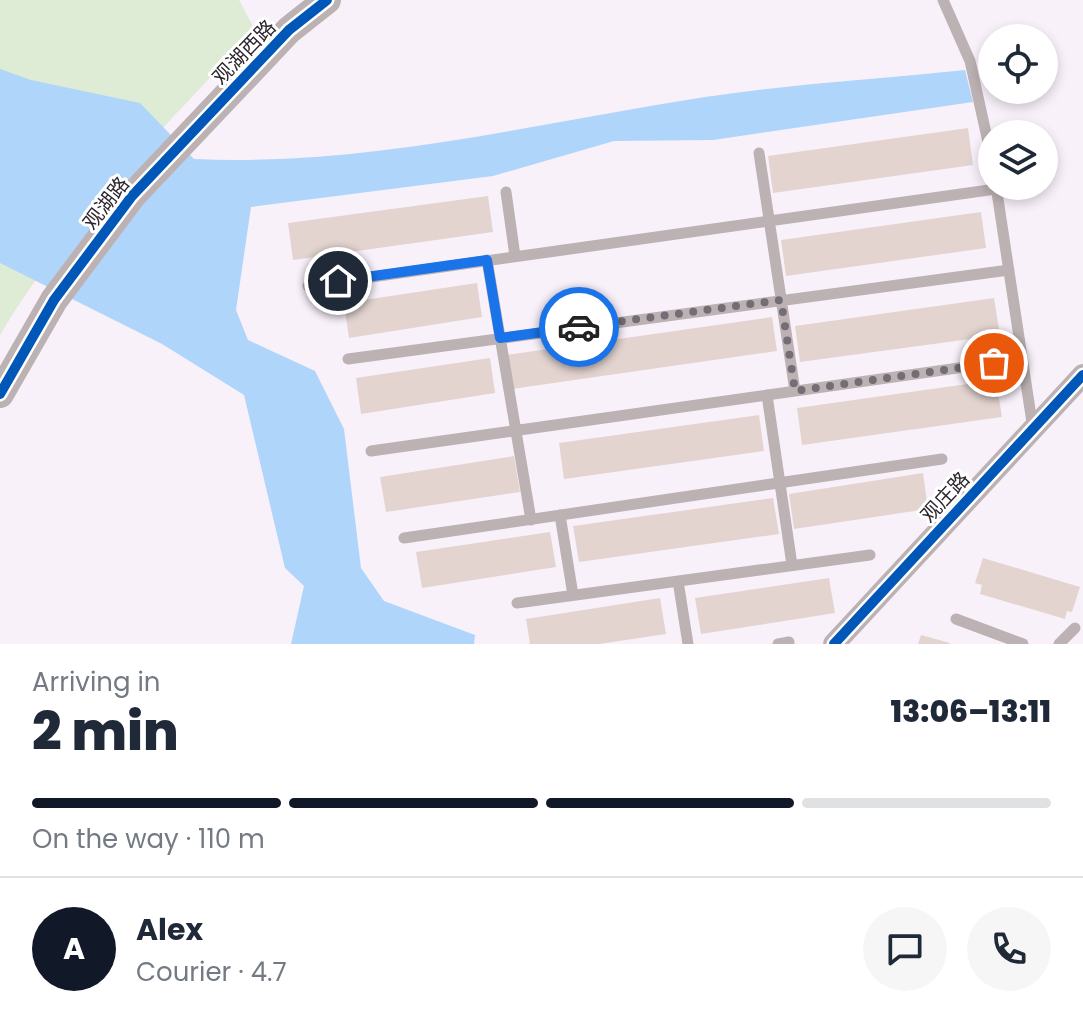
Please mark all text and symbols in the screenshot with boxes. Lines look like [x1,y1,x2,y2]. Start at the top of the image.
street label: 观湖西路 [206,14,282,90]
map controls [978,24,1058,200]
button: locate [978,24,1058,104]
button: layers [978,120,1058,200]
street label: 观湖路 [76,171,136,235]
pin [304,247,372,315]
icon: home [316,259,360,303]
courier [539,287,619,367]
icon: car [557,305,601,349]
pin [960,329,1028,397]
icon: bag [972,341,1016,385]
street label: 观庄路 [914,466,976,528]
text: Arriving in [32,664,161,700]
text: 13:06–13:11 [890,690,1051,733]
text: 2 min [32,695,179,768]
text: On the way · 110 m [32,821,265,857]
button: chat [863,907,947,991]
button: phone [967,907,1051,991]
text: Alex [136,908,203,951]
text: A [63,927,85,970]
text: Courier · 4.7 [136,954,287,990]

